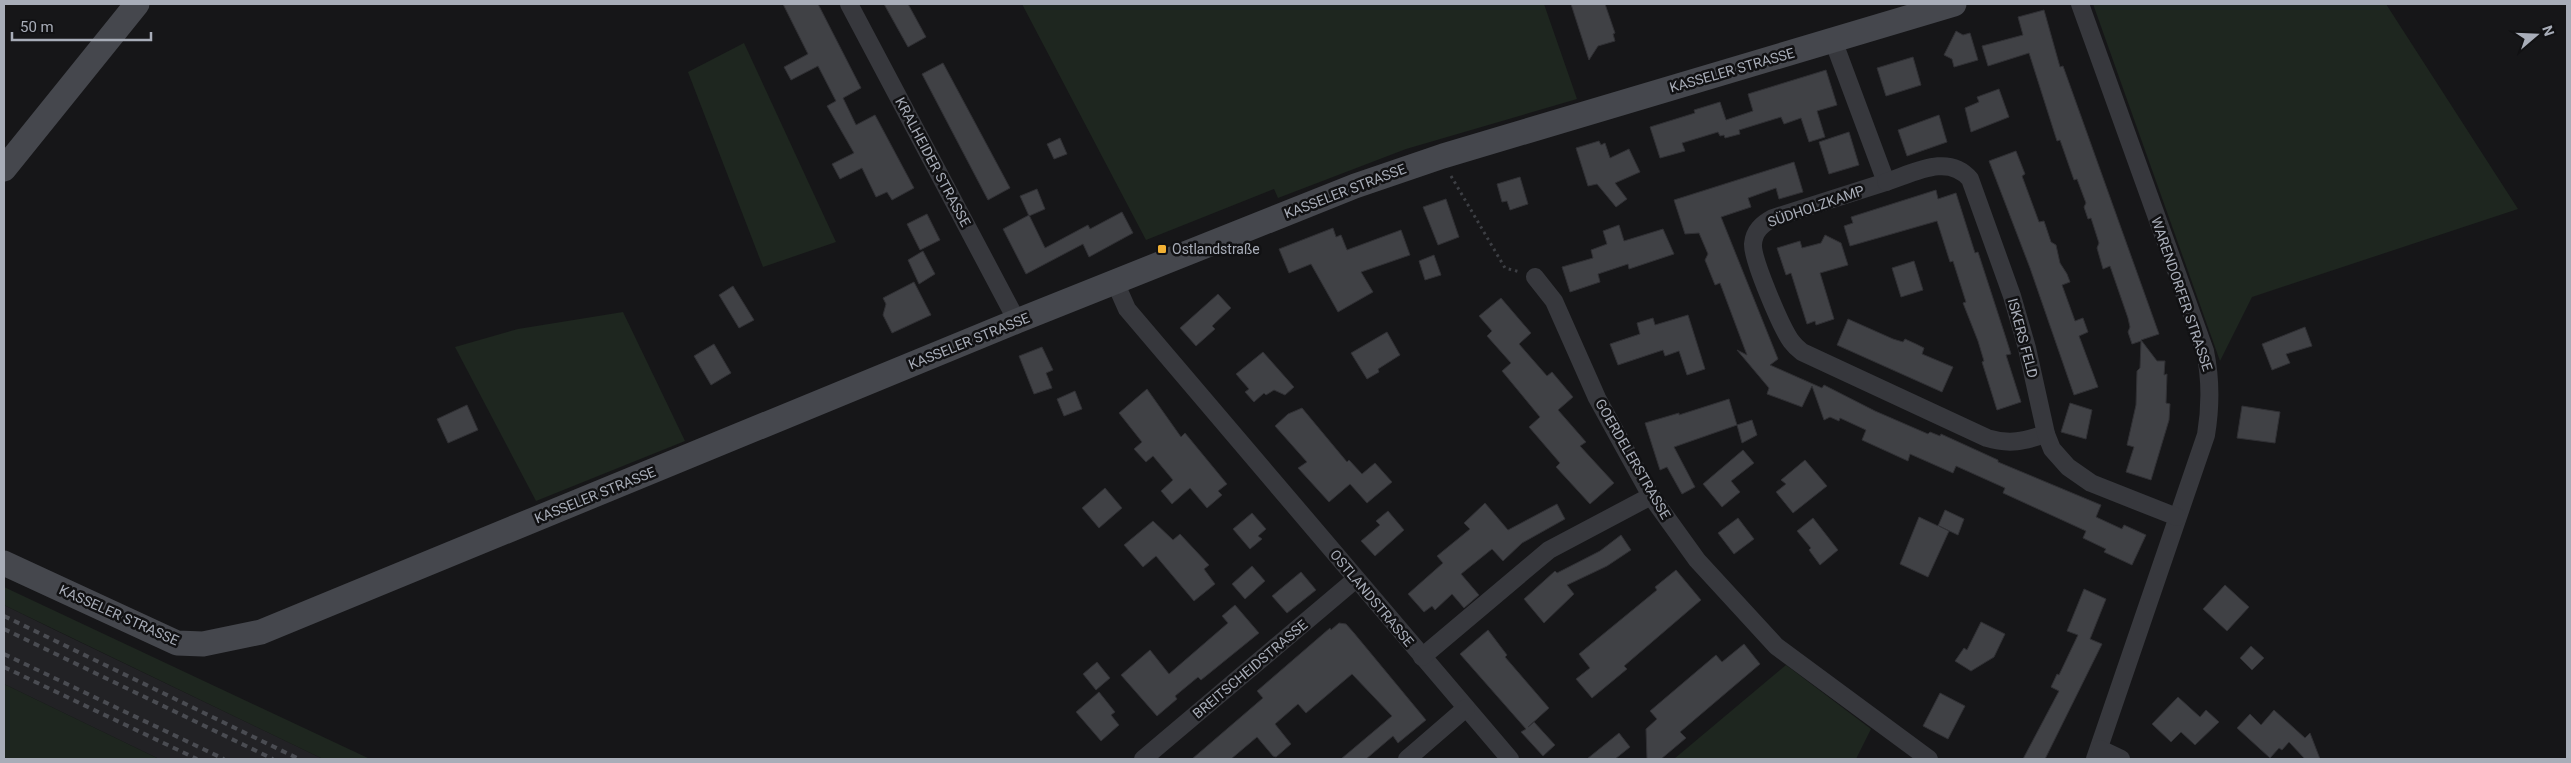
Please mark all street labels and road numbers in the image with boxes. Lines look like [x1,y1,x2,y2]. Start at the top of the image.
street label: KASSELER STRASSE [1668,45,1796,95]
street label: KRALHEIDER STRASSE [892,95,974,229]
street label: KASSELER STRASSE [1282,160,1408,222]
street label: SÜDHOLZKAMP [1766,182,1867,230]
street label: WARENDORFER STRASSE [2148,215,2216,373]
street label: ISKERS FELD [2005,296,2041,380]
street label: KASSELER STRASSE [906,309,1032,373]
street label: GOERDELERSTRASSE [1592,396,1674,522]
street label: KASSELER STRASSE [532,463,658,527]
street label: OSTLANDSTRASSE [1327,546,1417,650]
street label: KASSELER STRASSE [57,581,181,649]
street label: BREITSCHEIDSTRASSE [1189,616,1311,722]

